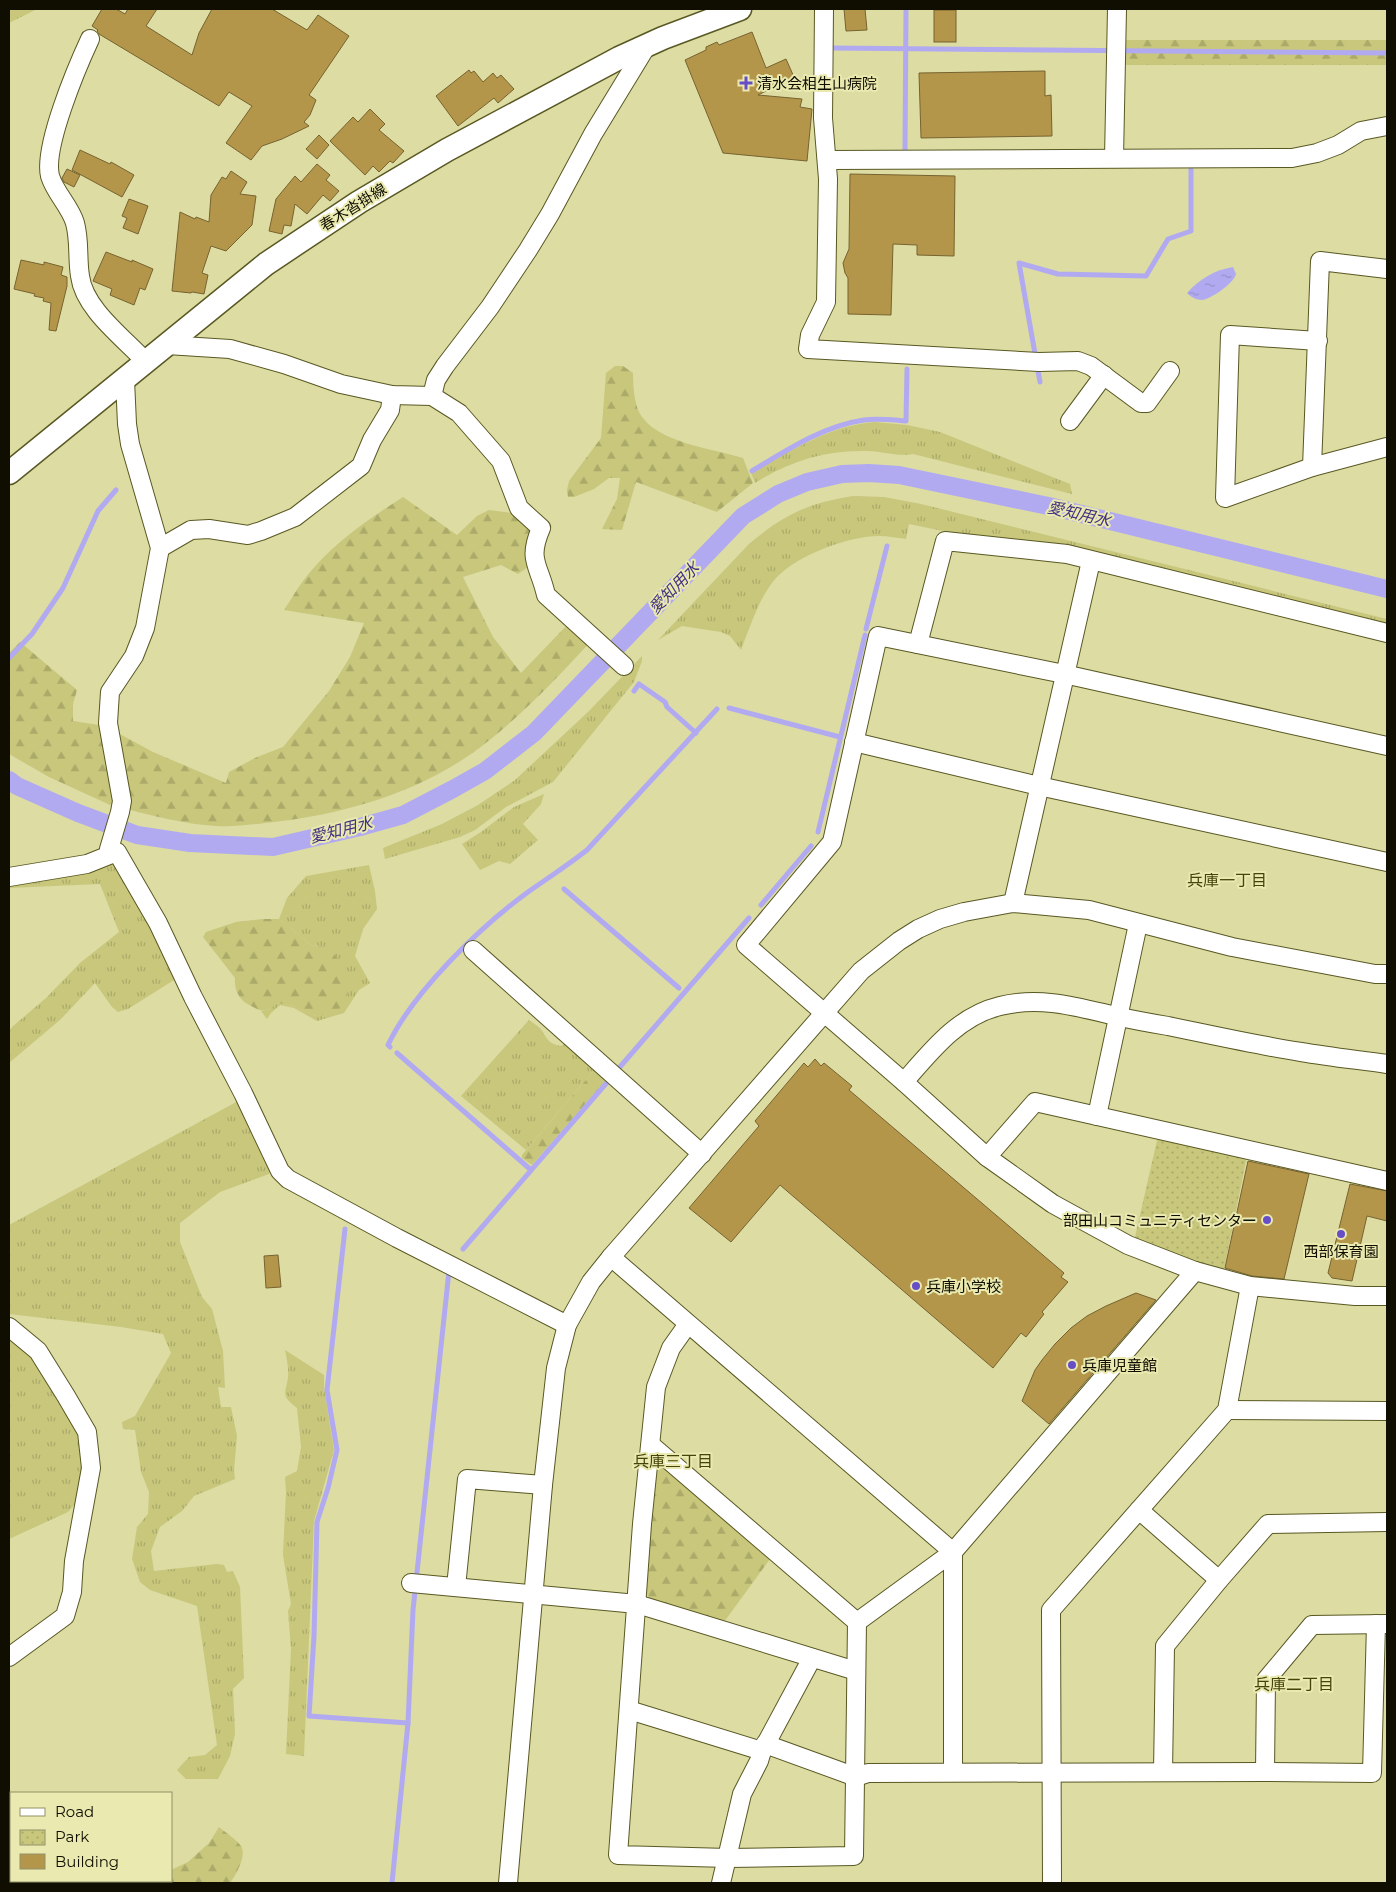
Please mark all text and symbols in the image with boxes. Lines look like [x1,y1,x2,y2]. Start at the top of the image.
place label: 清水会相生山病院 [757,74,877,93]
marker: 清水会相生山病院 [739,76,753,90]
street label: 春木沓掛線 [316,179,390,235]
water label: 愛知用水 [1046,498,1114,531]
water label: 愛知用水 [645,557,704,618]
water label: 愛知用水 [308,813,376,847]
district label: 兵庫一丁目 [1187,871,1267,890]
place label: 部田山コミュニティセンター [1063,1211,1257,1230]
marker: 部田山コミュニティセンター [1261,1214,1273,1226]
marker: 西部保育園 [1335,1228,1347,1240]
place label: 西部保育園 [1303,1242,1379,1261]
place label: 兵庫小学校 [926,1277,1001,1296]
marker: 兵庫小学校 [910,1280,922,1292]
place label: 兵庫児童館 [1082,1356,1157,1375]
marker: 兵庫児童館 [1066,1359,1078,1371]
district label: 兵庫三丁目 [633,1452,713,1471]
district label: 兵庫二丁目 [1254,1675,1334,1694]
legend [10,1792,172,1882]
text: Road [55,1802,94,1821]
text: Park [55,1827,89,1846]
text: Building [55,1852,119,1871]

